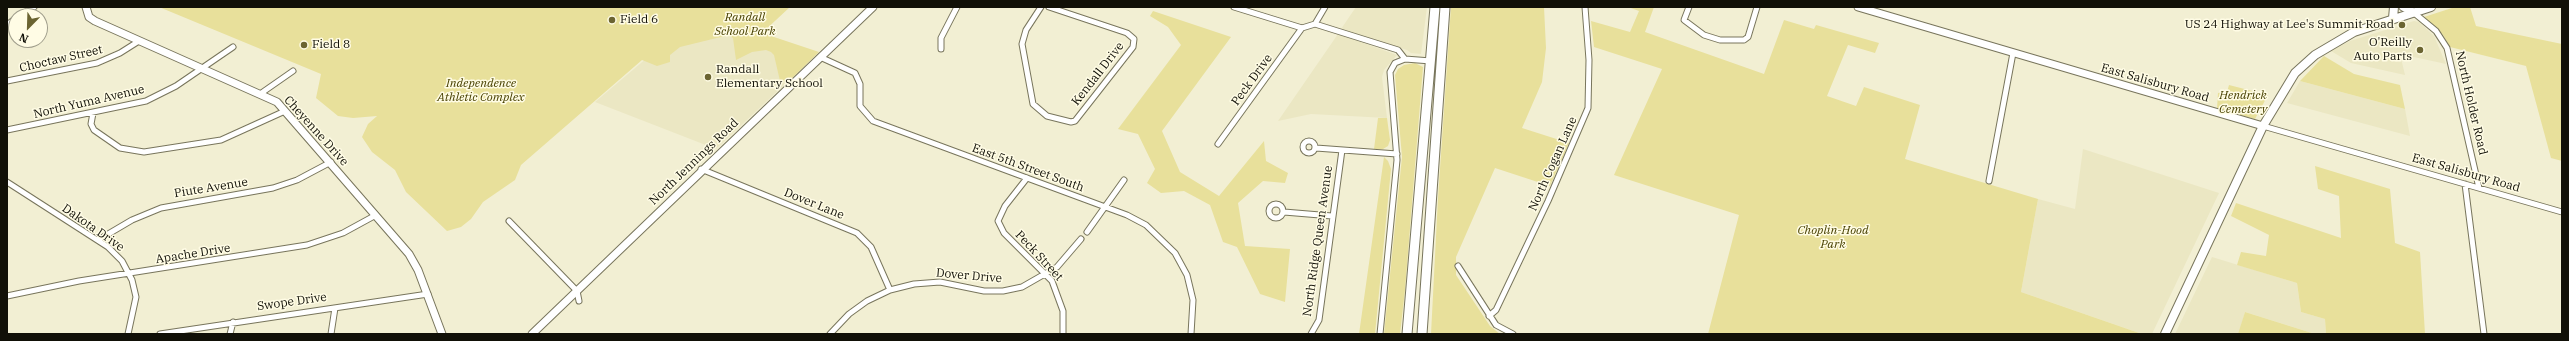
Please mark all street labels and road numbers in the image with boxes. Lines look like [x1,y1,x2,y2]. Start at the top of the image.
street label: Kendall Drive [1069,39,1127,109]
street label: Choctaw Street [18,42,104,76]
street label: North Holder Road [2452,50,2490,156]
street label: Peck Drive [1229,52,1275,108]
street label: East Salisbury Road [2099,61,2211,105]
street label: North Yuma Avenue [32,82,146,122]
street label: Cheyenne Drive [281,93,351,169]
street label: North Cogan Lane [1526,115,1580,213]
street label: North Jennings Road [646,116,742,208]
street label: East 5th Street South [970,141,1086,195]
street label: East Salisbury Road [2410,151,2522,195]
street label: North Ridge Queen Avenue [1300,165,1336,317]
street label: Piute Avenue [173,175,249,201]
street label: Dover Lane [782,185,846,223]
street label: Dakota Drive [59,201,127,255]
street label: Peck Street [1012,228,1066,284]
street label: Apache Drive [155,241,231,267]
street label: Dover Drive [935,266,1003,286]
street label: Swope Drive [256,290,328,314]

